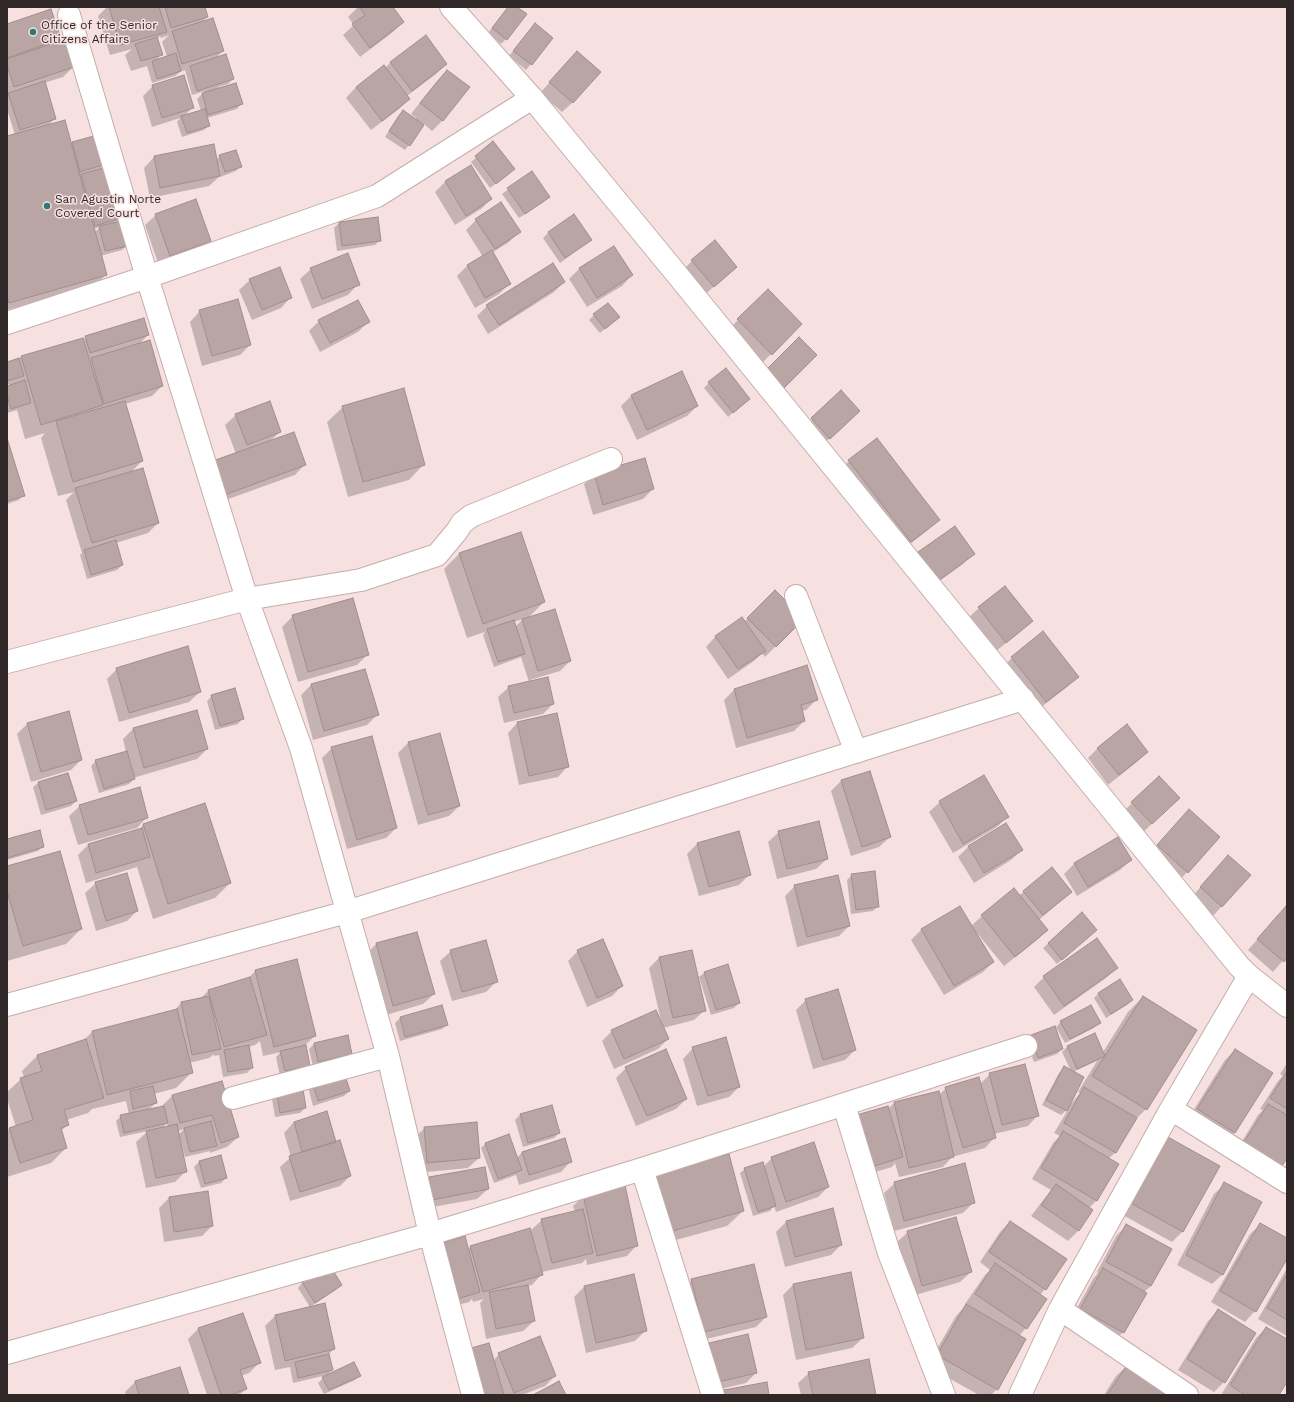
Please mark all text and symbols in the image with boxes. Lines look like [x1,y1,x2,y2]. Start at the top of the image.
place label: Office of the Senior Citizens Affairs [41,18,157,46]
marker: Office of the Senior Citizens Affairs [28,27,38,37]
place label: San Agustin Norte Covered Court [55,192,161,220]
marker: San Agustin Norte Covered Court [42,201,52,211]

